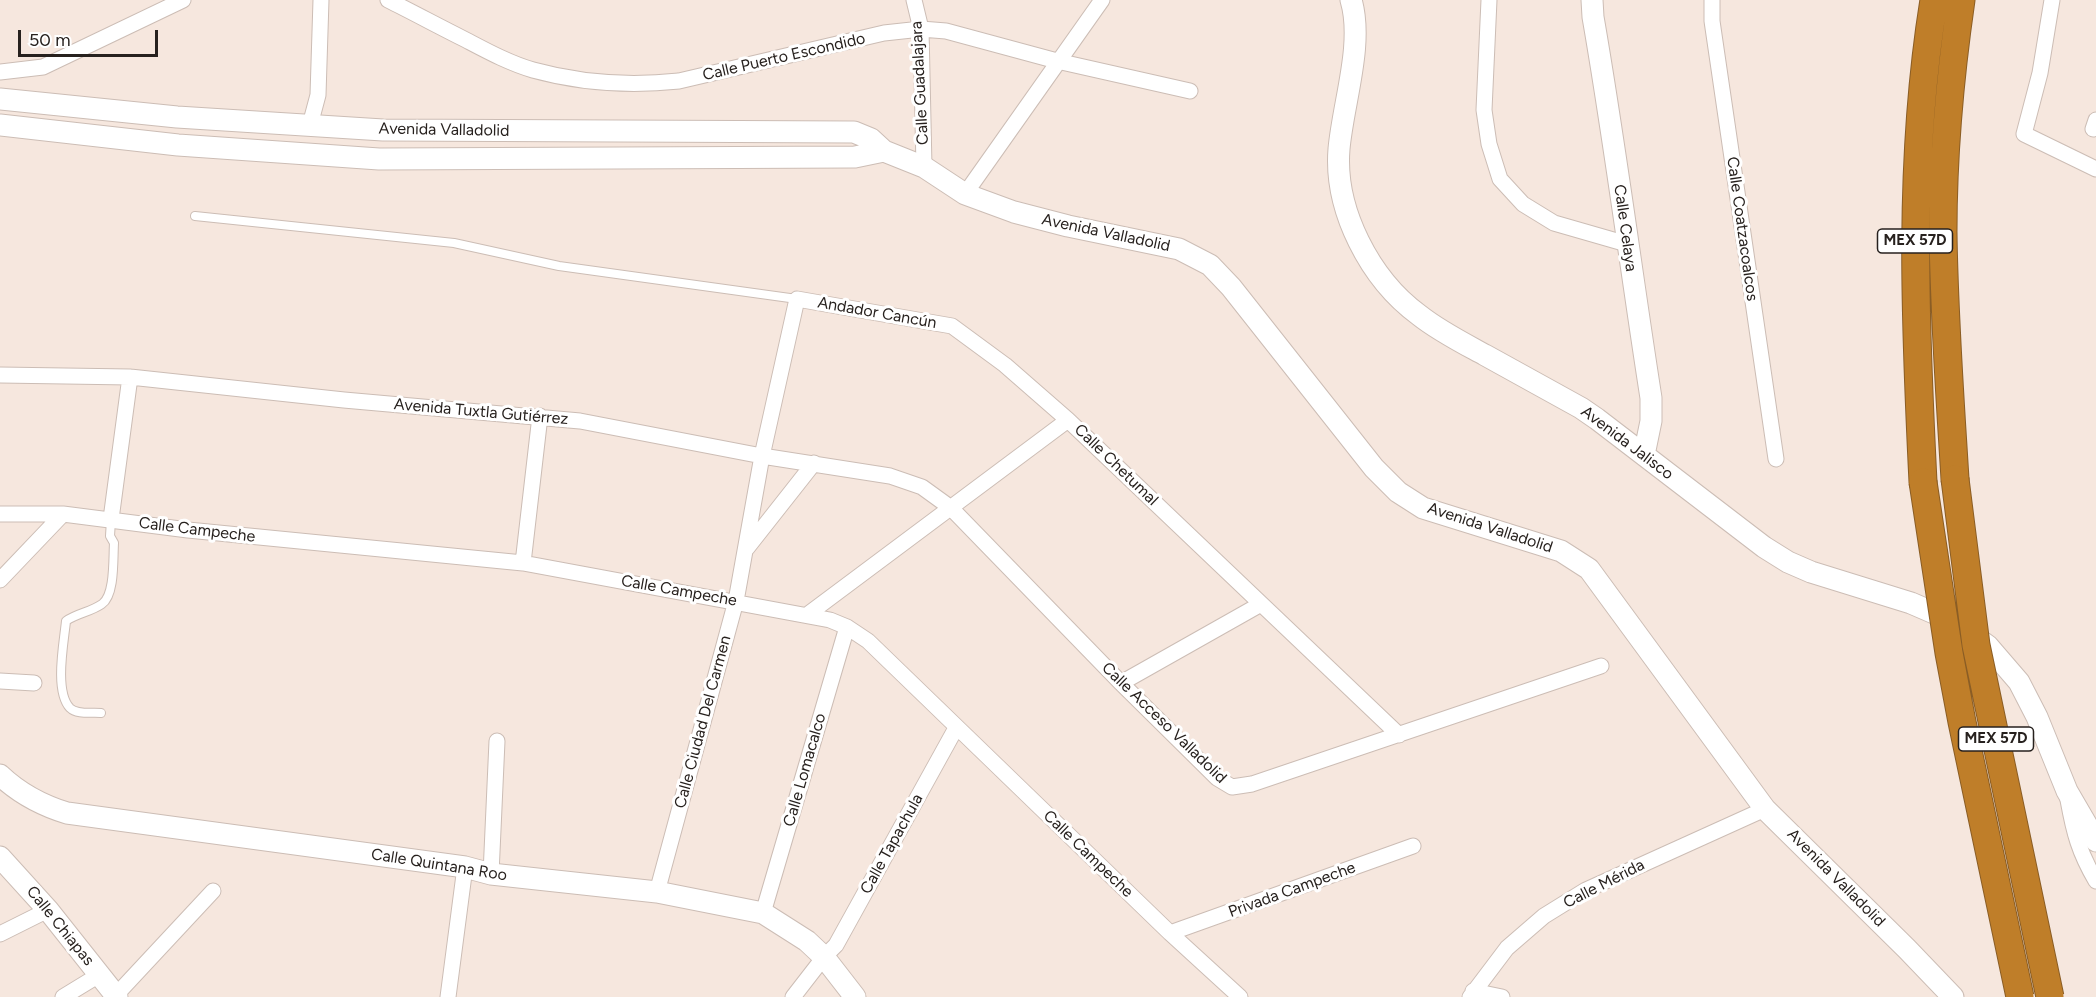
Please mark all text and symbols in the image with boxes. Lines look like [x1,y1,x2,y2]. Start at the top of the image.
scale bar [21,18,160,56]
street label: Calle Guadalajara [907,21,933,145]
text: 50 m [29,29,71,51]
street label: Calle Puerto Escondido [701,29,867,85]
street label: Avenida Valladolid [378,119,510,141]
street label: Calle Coatzacoalcos [1722,156,1762,302]
street label: Calle Celaya [1609,183,1641,273]
street label: Avenida Valladolid [1040,210,1172,256]
road number: MEX 57D [1878,229,1952,253]
street label: Andador Cancún [816,293,938,333]
street label: Avenida Tuxtla Gutiérrez [393,395,569,429]
street label: Avenida Jalisco [1577,402,1677,484]
street label: Calle Chetumal [1070,420,1162,510]
street label: Avenida Valladolid [1425,499,1555,557]
street label: Calle Campeche [138,513,256,547]
street label: Calle Campeche [620,571,738,611]
street label: Calle Ciudad Del Carmen [671,634,735,810]
street label: Calle Acceso Valladolid [1098,658,1230,788]
street label: Calle Lomacalco [780,711,830,829]
road number: MEX 57D [1958,727,2034,751]
street label: Calle Tapachula [857,791,927,897]
street label: Calle Campeche [1039,806,1137,902]
street label: Avenida Valladolid [1783,825,1889,931]
street label: Calle Quintana Roo [370,845,508,885]
street label: Calle Mérida [1560,855,1648,913]
street label: Privada Campeche [1226,858,1358,922]
street label: Calle Chiapas [22,882,98,970]

